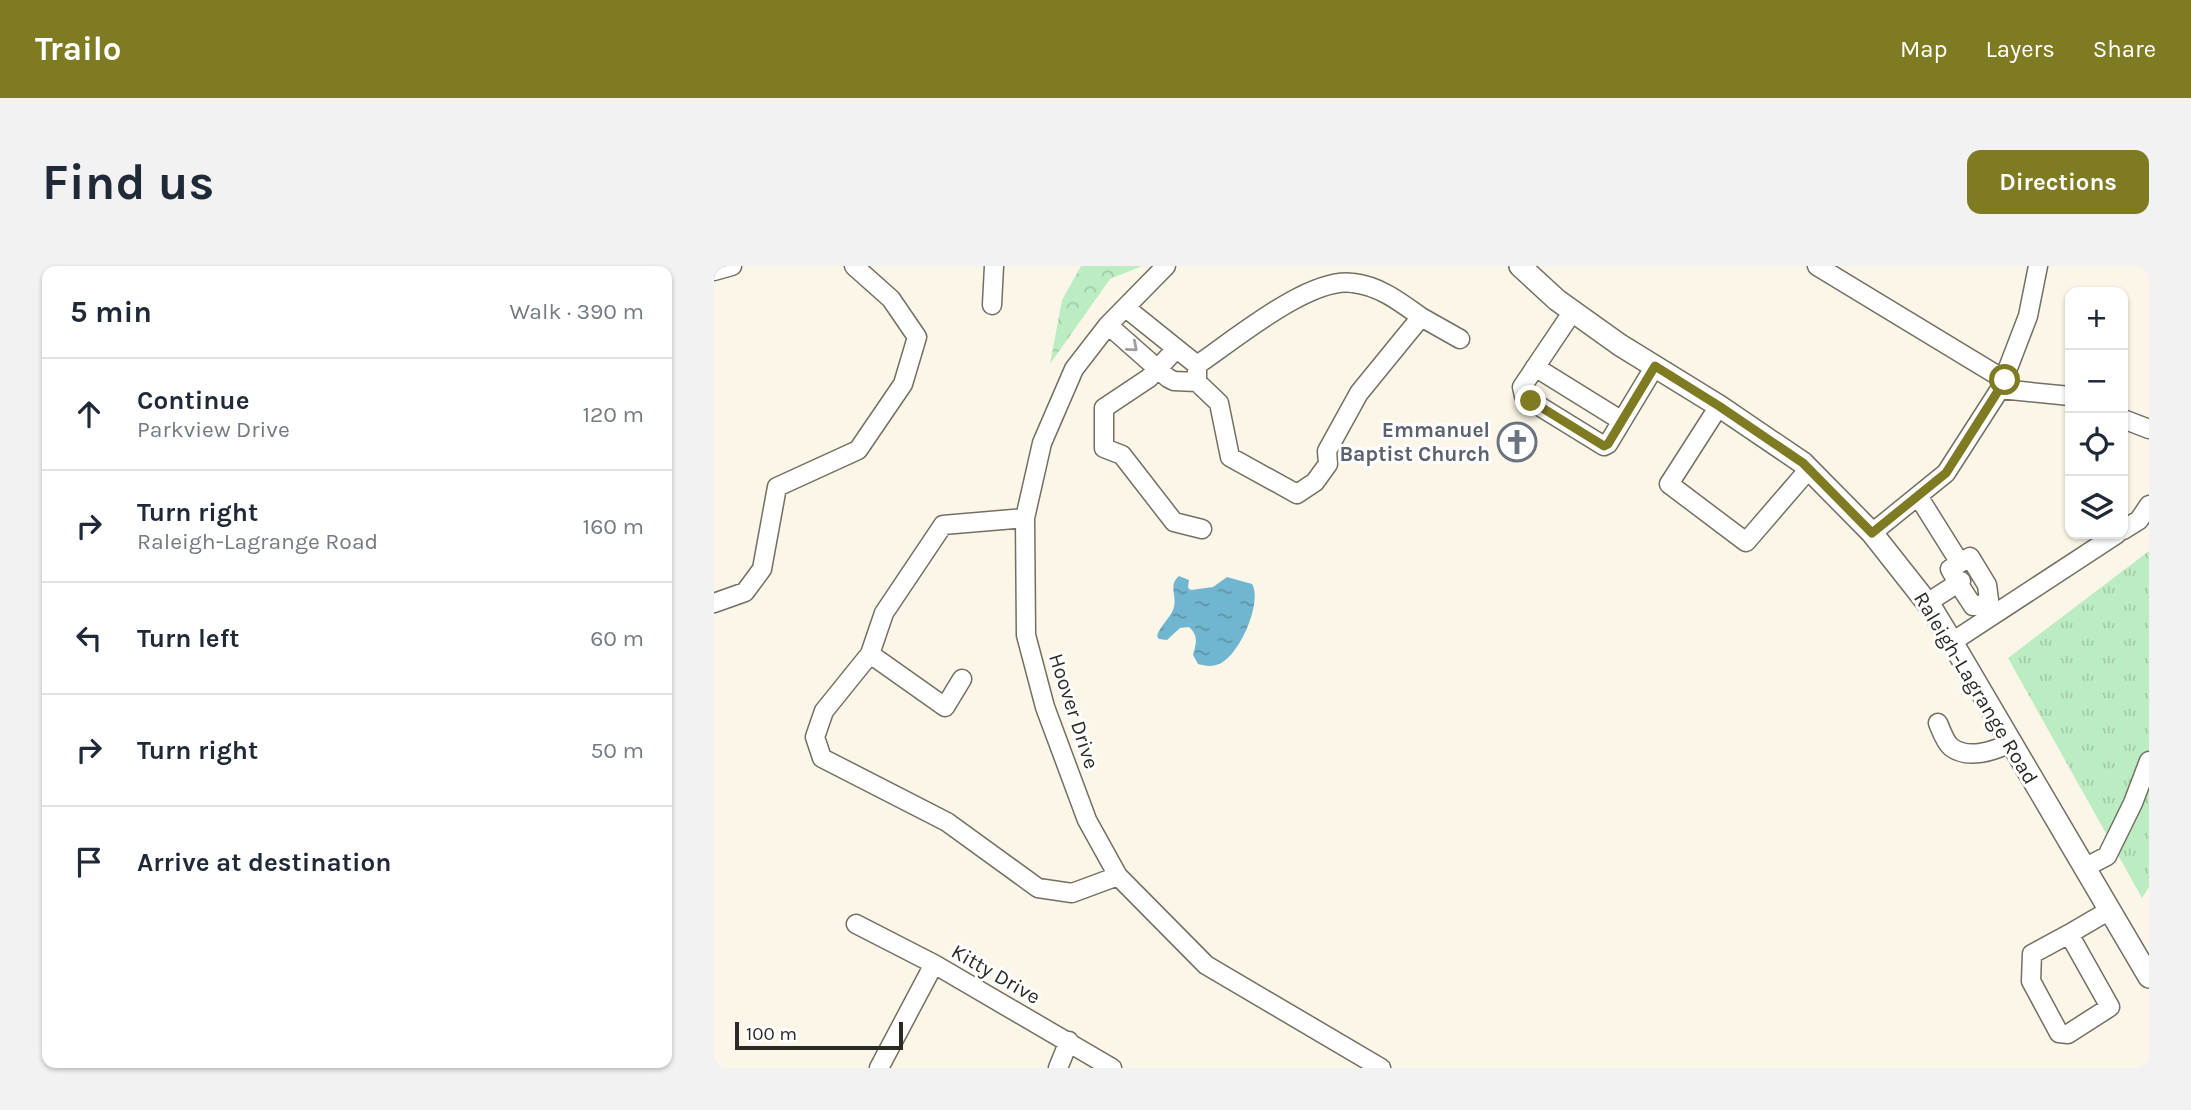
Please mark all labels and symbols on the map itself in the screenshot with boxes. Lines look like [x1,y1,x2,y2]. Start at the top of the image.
one-way arrow [1125,338,1138,351]
route start [1989,364,2020,395]
route end [1515,385,1546,416]
place label: Emmanuel Baptist Church [1339,418,1490,466]
church icon: Emmanuel Baptist Church [1496,421,1538,463]
street label: Raleigh-Lagrange Road [1909,587,2043,789]
street label: Hoover Drive [1044,650,1104,772]
street label: Kitty Drive [947,939,1045,1009]
scale bar [735,1019,903,1051]

